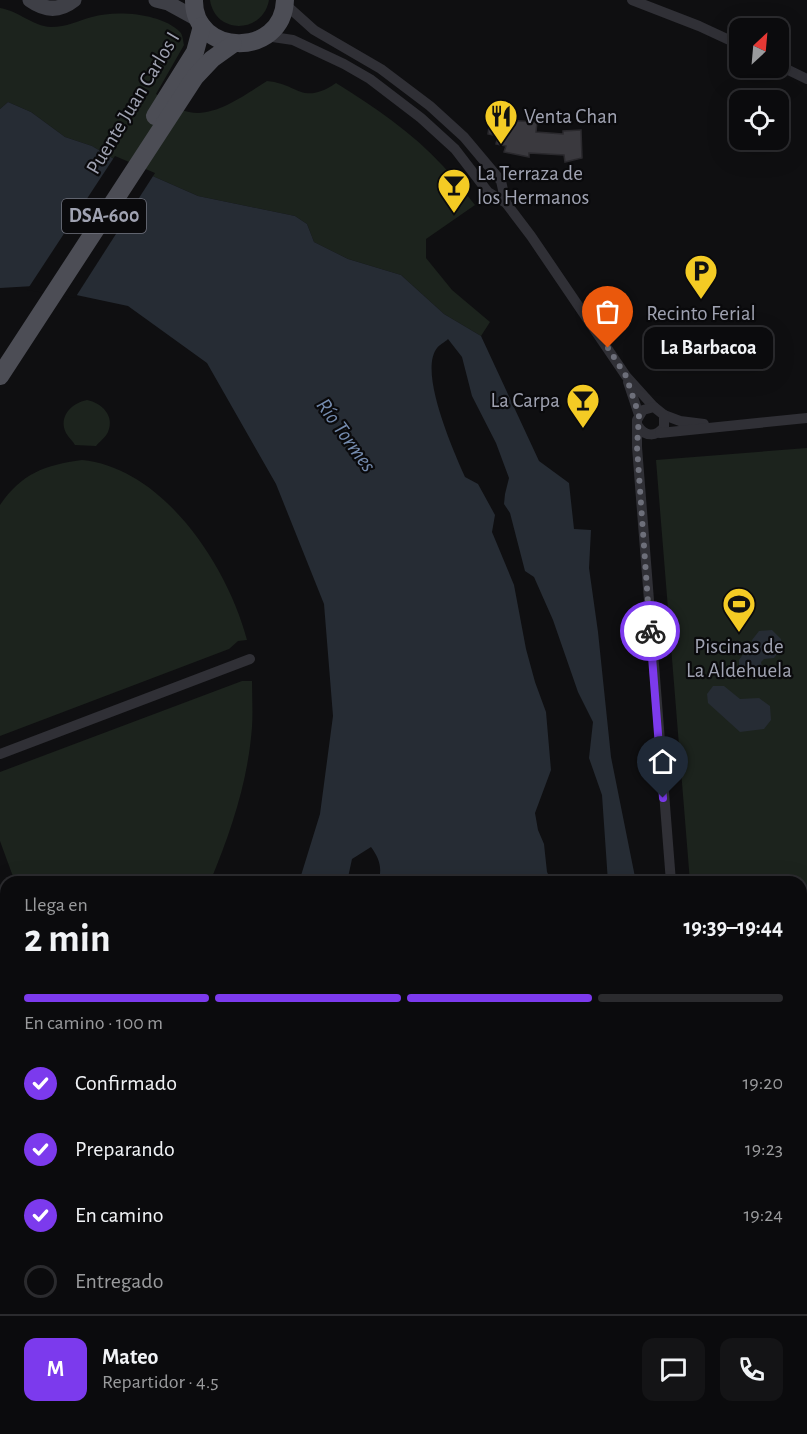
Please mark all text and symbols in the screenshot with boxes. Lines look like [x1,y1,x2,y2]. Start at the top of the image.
north arrow [729,18,789,78]
map controls [729,18,789,150]
street label: Puente Juan Carlos I [82,28,184,178]
button: locate [729,90,789,150]
restaurant icon: Venta Chan [483,98,519,145]
place label: Venta Chan [524,106,617,127]
place label: La Terraza de los Hermanos [477,163,589,208]
bar icon: La Terraza de los Hermanos [436,167,472,214]
road number: DSA-600 [62,199,146,233]
parking icon: Recinto Ferial [683,253,719,300]
pin [582,286,633,348]
icon: bag [591,295,624,328]
place label: Recinto Ferial [646,303,756,324]
callout: La Barbacoa [644,327,773,369]
text: La Barbacoa [660,338,757,358]
bar icon: La Carpa [565,382,601,429]
place label: La Carpa [491,390,560,411]
water label: Río Tormes [312,394,380,476]
sports icon: Piscinas de La Aldehuela [721,586,757,633]
courier [620,601,680,661]
icon: bike [634,615,667,648]
place label: Piscinas de La Aldehuela [686,636,792,681]
pin [637,736,688,798]
icon: home [646,745,679,778]
text: Llega en [24,895,88,915]
text: 19:39–19:44 [683,916,783,938]
text: 2 min [24,920,111,959]
text: En camino · 100 m [24,1013,163,1033]
icon: check [24,1067,57,1100]
text: Confirmado [75,1072,177,1094]
text: 19:20 [742,1073,783,1093]
icon: check [24,1133,57,1166]
text: Preparando [75,1138,175,1160]
text: 19:23 [745,1139,783,1159]
icon: check [24,1199,57,1232]
text: En camino [75,1204,164,1226]
text: 19:24 [743,1205,783,1225]
text: Entregado [75,1270,164,1292]
button: chat [642,1338,705,1401]
button: phone [720,1338,783,1401]
text: Mateo [102,1346,158,1368]
text: M [47,1358,64,1380]
text: Repartidor · 4.5 [102,1372,219,1392]

